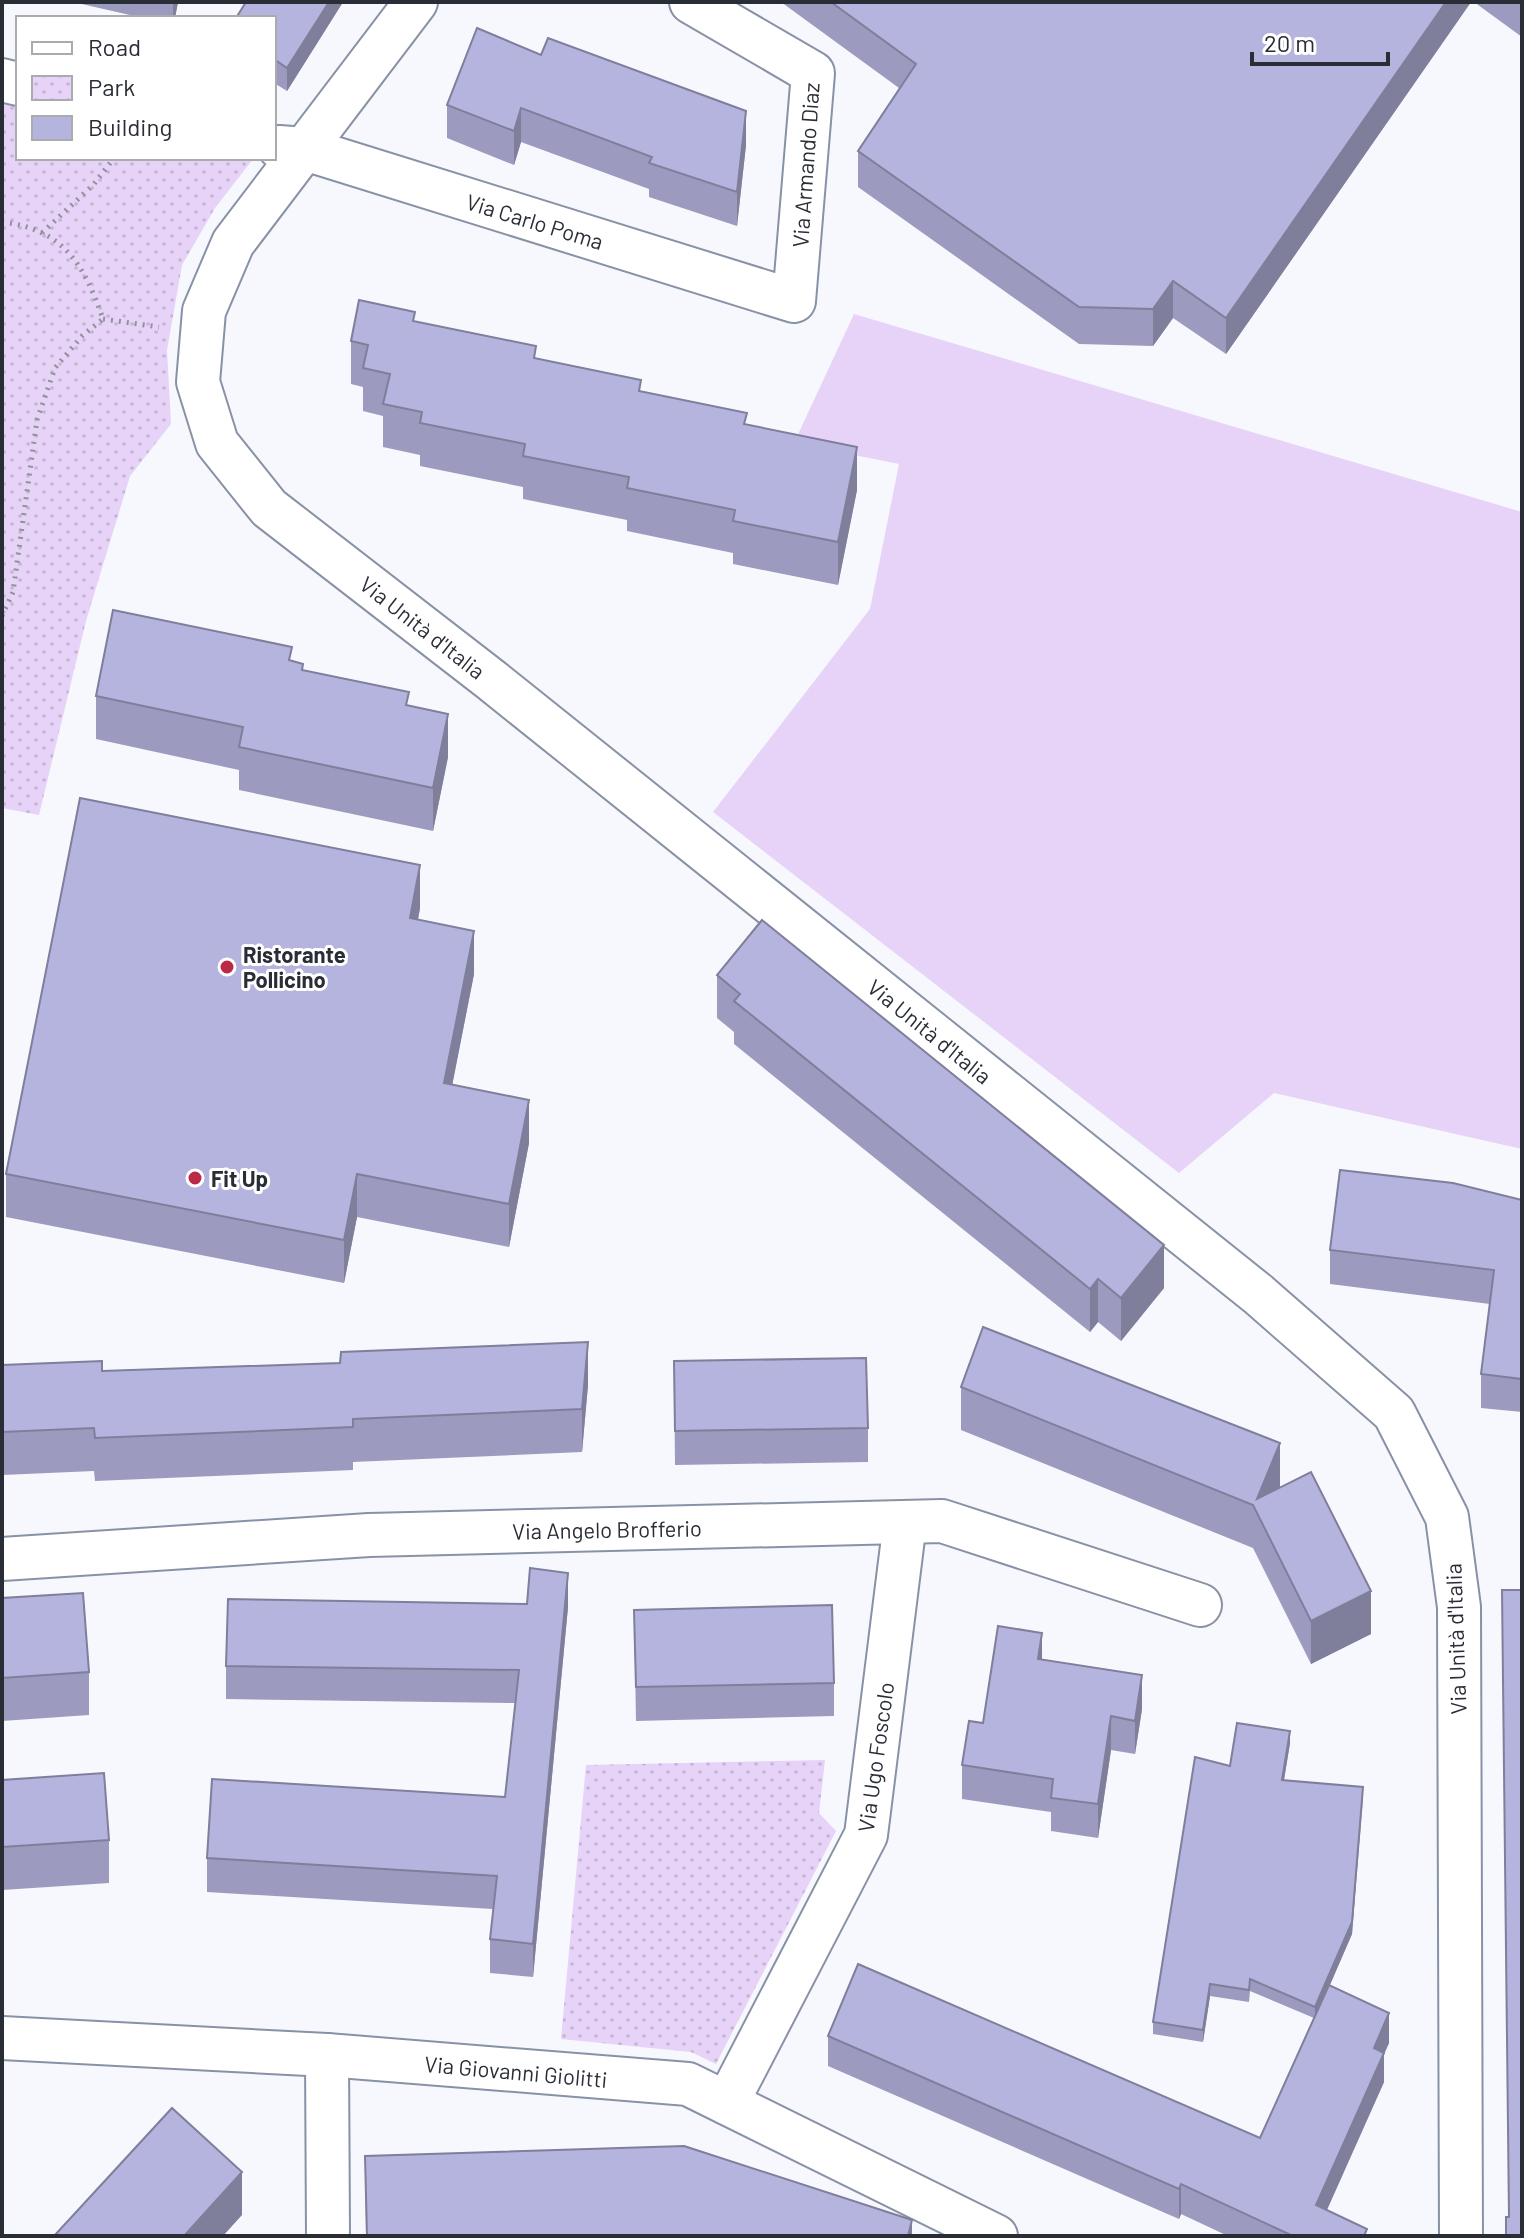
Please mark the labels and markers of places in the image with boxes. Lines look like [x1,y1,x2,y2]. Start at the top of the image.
place label: Ristorante Pollicino [243,941,346,992]
marker: Ristorante Pollicino [218,958,236,976]
place label: Fit Up [211,1165,268,1191]
marker: Fit Up [186,1169,204,1187]

